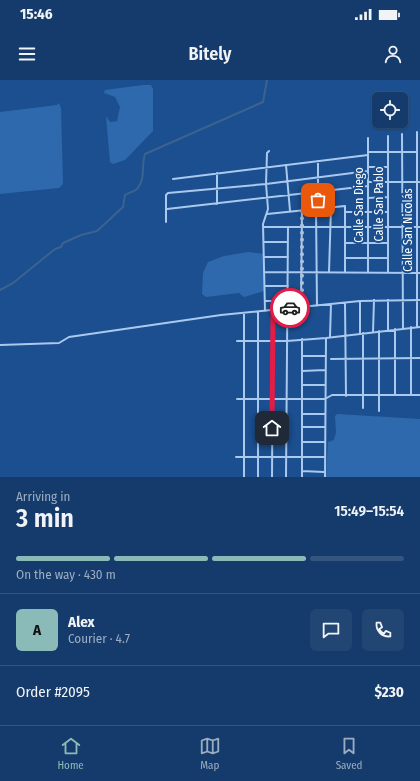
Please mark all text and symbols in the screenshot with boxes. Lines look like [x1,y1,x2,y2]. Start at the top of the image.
text: 15:46 [20,5,53,23]
icon: menu [16,43,38,65]
text: Bitely [189,43,231,65]
icon: person [382,43,404,65]
map controls [372,92,408,128]
button: locate [372,92,408,128]
street label: Calle San Pablo [372,166,386,242]
street label: Calle San Diego [352,167,366,243]
pin [301,183,335,217]
street label: Calle San Nicolás [401,188,415,272]
icon: bag [307,189,329,211]
courier [270,288,310,328]
icon: car [279,297,301,319]
pin [255,411,289,445]
icon: home [261,417,283,439]
text: Arriving in [16,489,70,504]
text: 15:49–15:54 [334,502,404,520]
text: 3 min [16,503,74,534]
text: On the way · 430 m [16,567,116,582]
button: chat [310,609,352,651]
button: phone [362,609,404,651]
text: Alex [68,613,95,631]
text: A [33,621,41,639]
text: Courier · 4.7 [68,631,130,646]
text: Order #2095 [16,683,90,701]
text: $230 [374,683,404,701]
tab: Home [57,735,84,772]
tab: Map [199,735,221,772]
tab: Saved [336,735,363,772]

